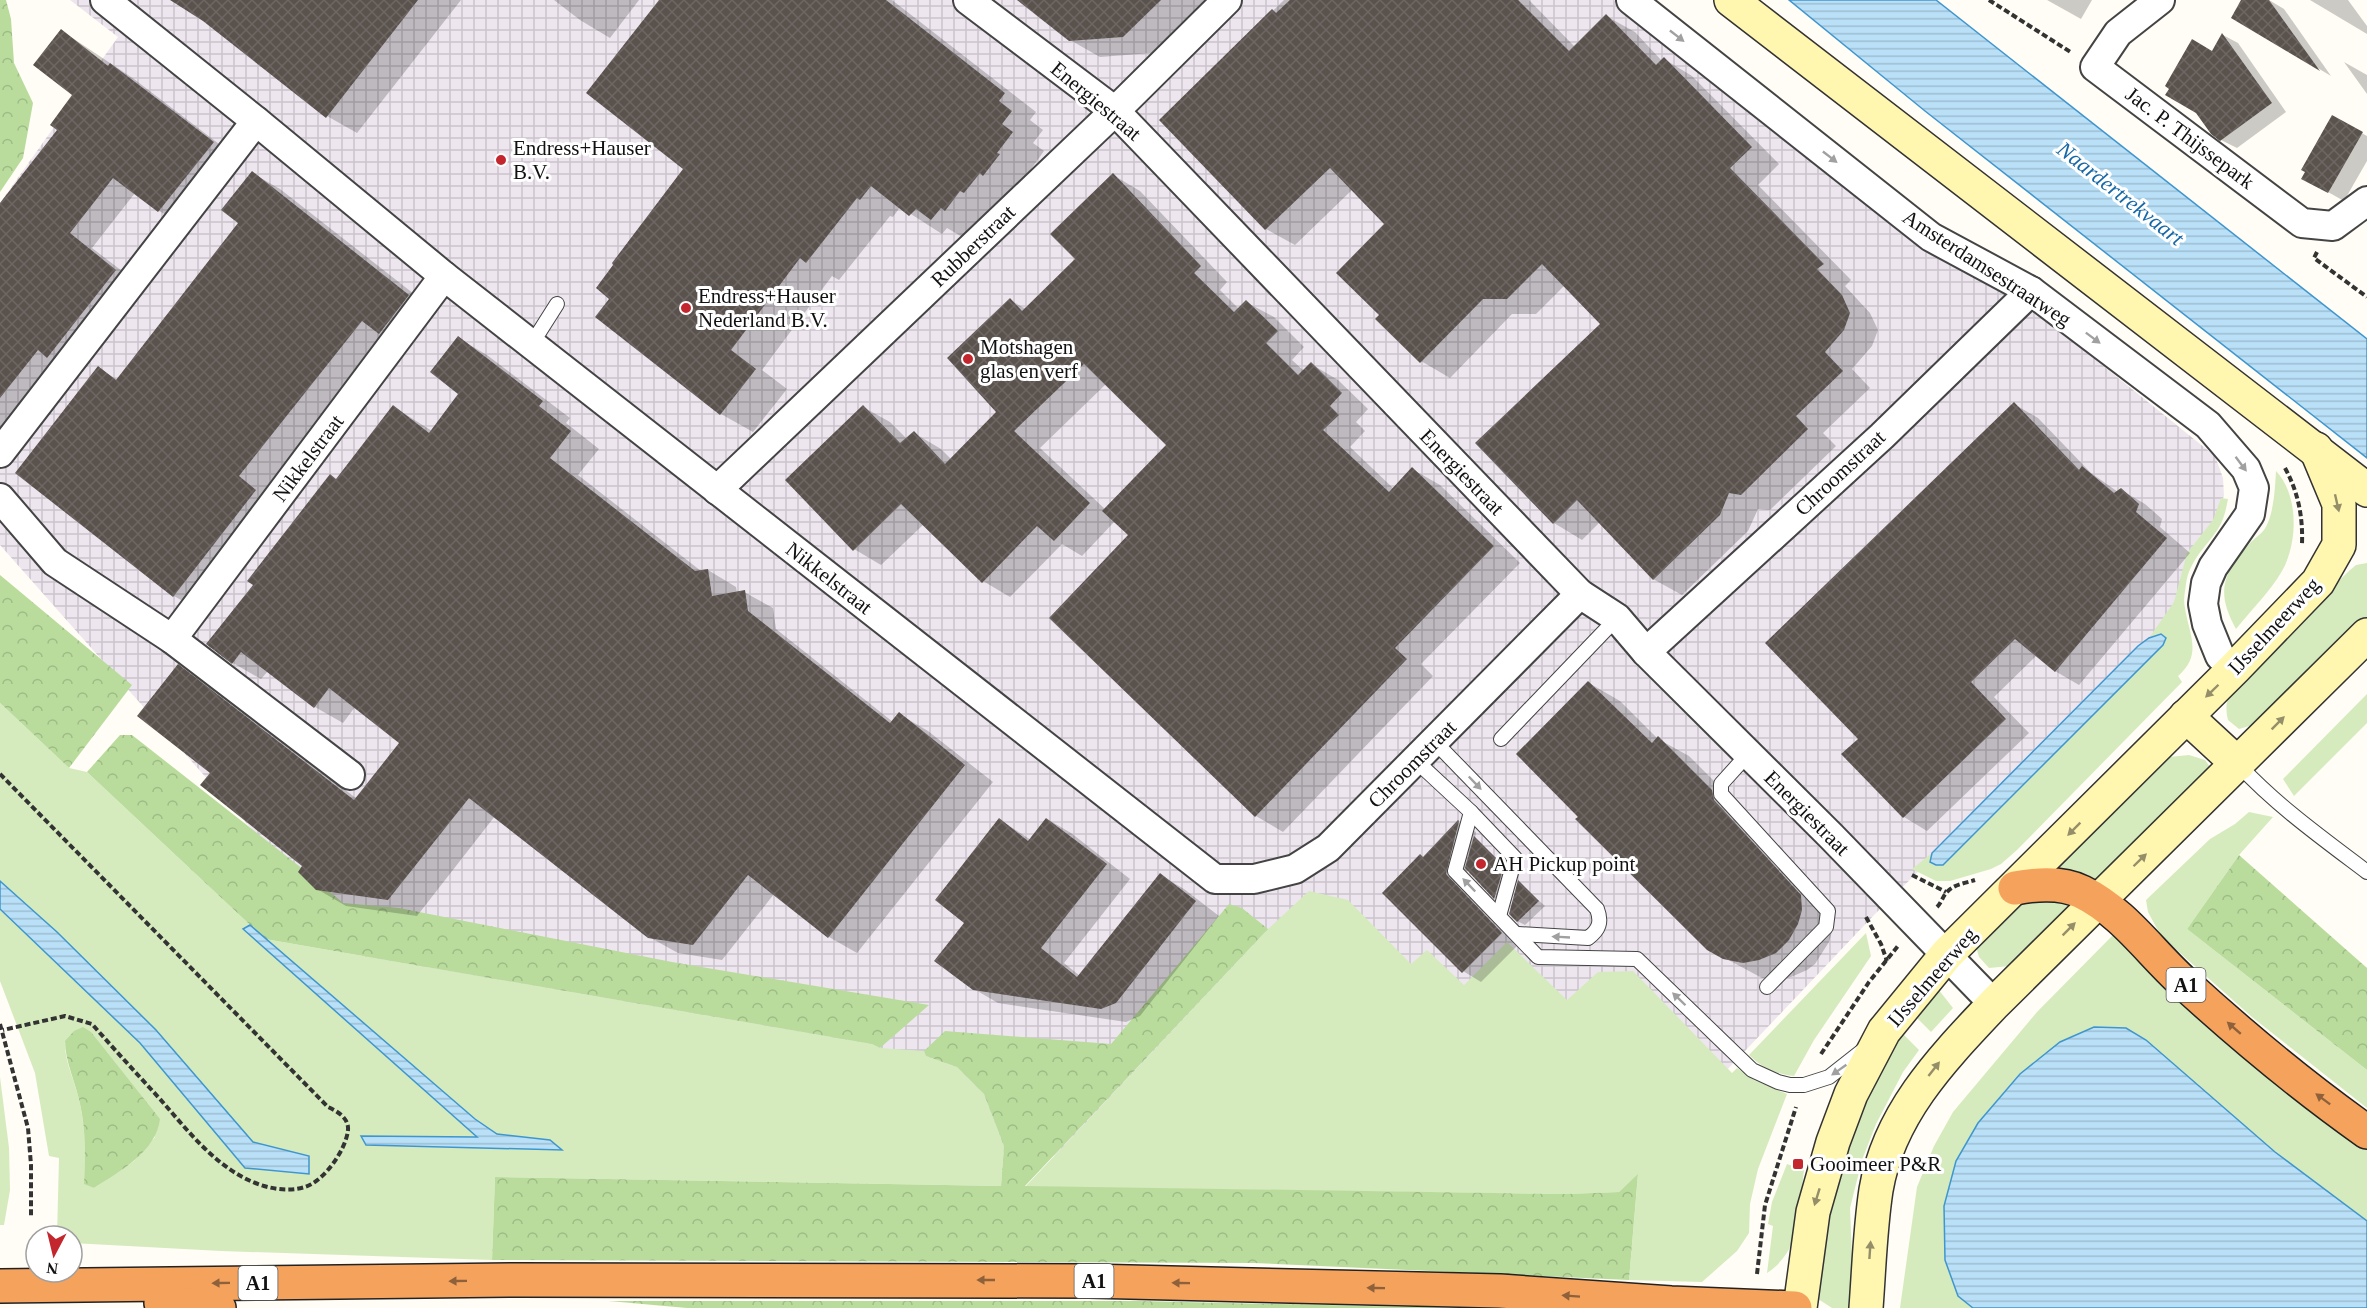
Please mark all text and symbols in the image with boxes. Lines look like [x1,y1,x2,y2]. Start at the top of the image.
one-way arrow [1669,30,1684,42]
street label: Energiestraat [1046,56,1146,146]
street label: Jac. P. Thijssepark [2121,82,2259,194]
place label: Endress+Hauser B.V. [513,136,651,184]
water label: Naardertrekvaart [2052,136,2190,251]
one-way arrow [1822,150,1838,163]
marker: Endress+Hauser B.V. [494,153,508,167]
street label: Rubberstraat [926,200,1020,292]
street label: Amsterdamsestraatweg [1898,205,2076,332]
place label: Endress+Hauser Nederland B.V. [698,284,836,332]
marker: Endress+Hauser Nederland B.V. [679,301,693,315]
one-way arrow [2086,332,2101,344]
place label: Motshagen glas en verf [980,335,1078,383]
marker: Motshagen glas en verf [961,352,975,366]
street label: Nikkelstraat [268,410,349,506]
street label: Energiestraat [1415,424,1509,520]
street label: Chroomstraat [1790,425,1890,521]
one-way arrow [2235,456,2247,472]
one-way arrow [2332,494,2342,512]
street label: Nikkelstraat [781,537,877,619]
street label: IJsselmeerweg [2223,572,2325,679]
one-way arrow [2204,684,2219,698]
street label: Chroomstraat [1363,715,1461,813]
one-way arrow [2271,716,2285,730]
street label: Energiestraat [1759,765,1855,861]
one-way arrow [1467,776,1481,790]
one-way arrow [2066,822,2081,836]
place label: AH Pickup point [1493,852,1636,876]
one-way arrow [2132,853,2146,867]
marker: AH Pickup point [1474,857,1488,871]
one-way arrow [1462,878,1476,892]
street label: IJsselmeerweg [1882,922,1982,1032]
one-way arrow [2062,922,2077,936]
one-way arrow [1552,932,1571,941]
road number: A1 [2166,968,2206,1002]
one-way arrow [1673,993,1687,1007]
one-way arrow [2227,1022,2242,1035]
one-way arrow [1927,1061,1940,1077]
one-way arrow [1832,1064,1848,1076]
one-way arrow [2315,1094,2330,1106]
place label: Gooimeer P&R [1810,1152,1941,1176]
marker: Gooimeer P&R [1791,1157,1805,1171]
one-way arrow [1812,1188,1822,1206]
north arrow [24,1224,84,1284]
one-way arrow [1865,1240,1875,1259]
text: N [45,1259,59,1278]
road number: A1 [1074,1264,1114,1298]
road number: A1 [238,1266,278,1300]
one-way arrow [977,1275,996,1285]
one-way arrow [448,1276,467,1286]
one-way arrow [1172,1278,1191,1288]
one-way arrow [211,1279,230,1288]
one-way arrow [1367,1283,1386,1293]
one-way arrow [1561,1291,1580,1301]

